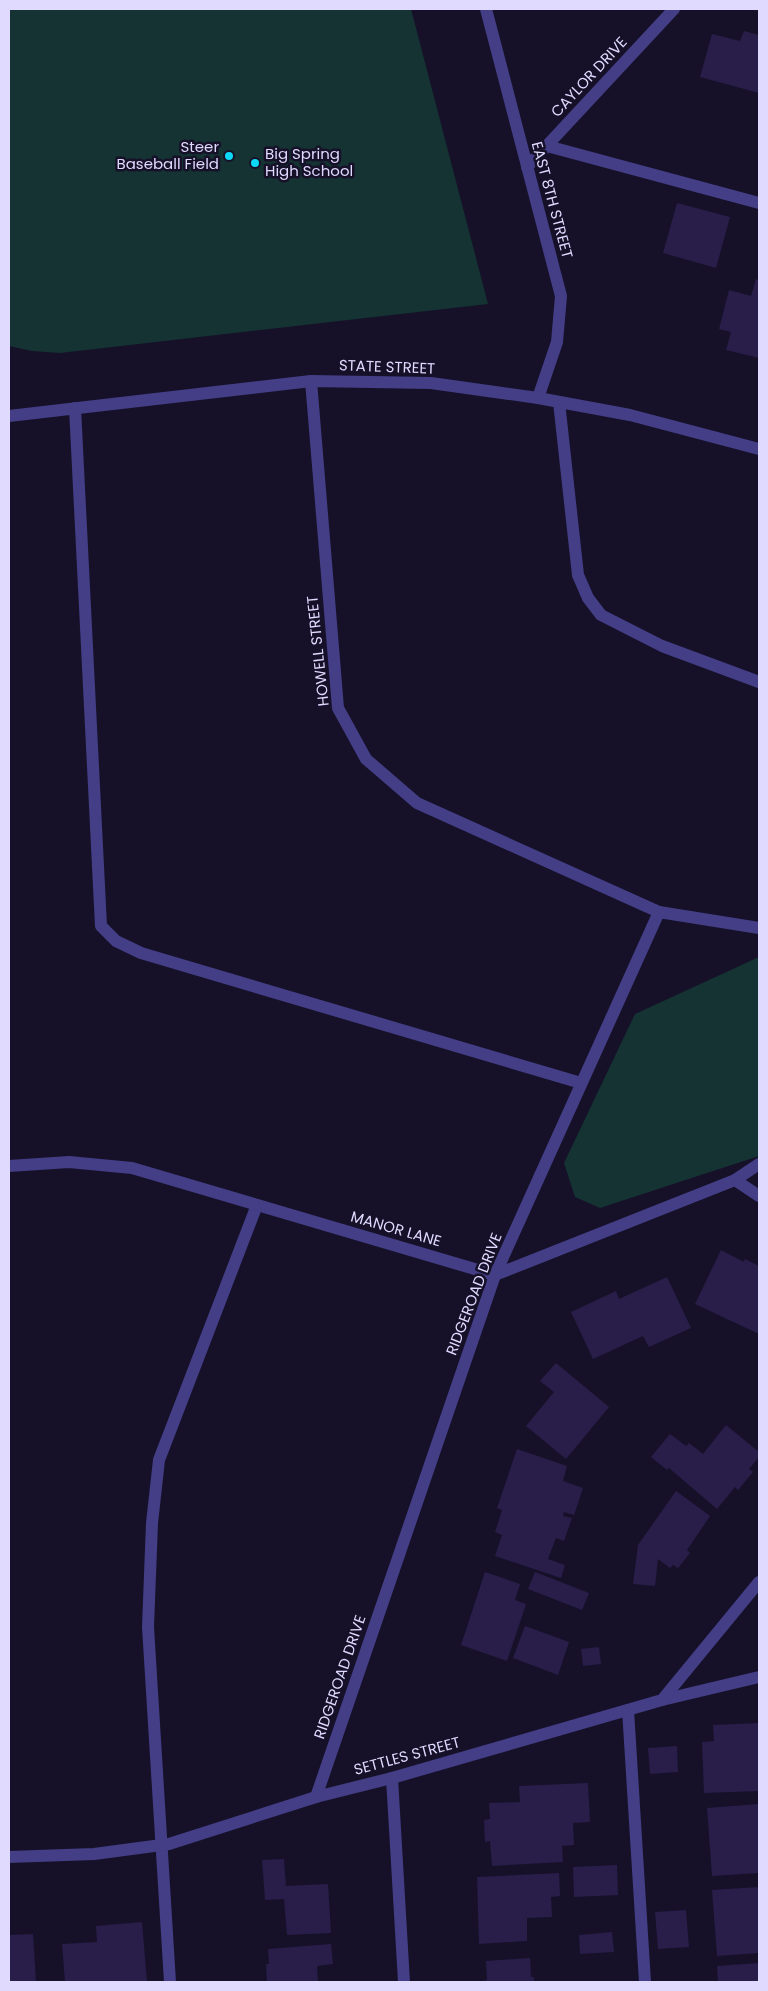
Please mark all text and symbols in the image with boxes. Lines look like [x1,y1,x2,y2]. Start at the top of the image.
street label: CAYLOR DRIVE [546,32,631,122]
place label: Steer Baseball Field [116,136,219,174]
street label: EAST 8TH STREET [527,139,578,261]
place label: Big Spring High School [265,143,353,181]
marker: Steer Baseball Field [223,150,235,162]
marker: Big Spring High School [249,157,261,169]
street label: STATE STREET [338,354,436,379]
street label: HOWELL STREET [301,595,334,707]
street label: MANOR LANE [348,1206,444,1251]
street label: RIDGEROAD DRIVE [440,1230,507,1358]
street label: RIDGEROAD DRIVE [308,1612,371,1742]
street label: SETTLES STREET [351,1731,462,1780]

